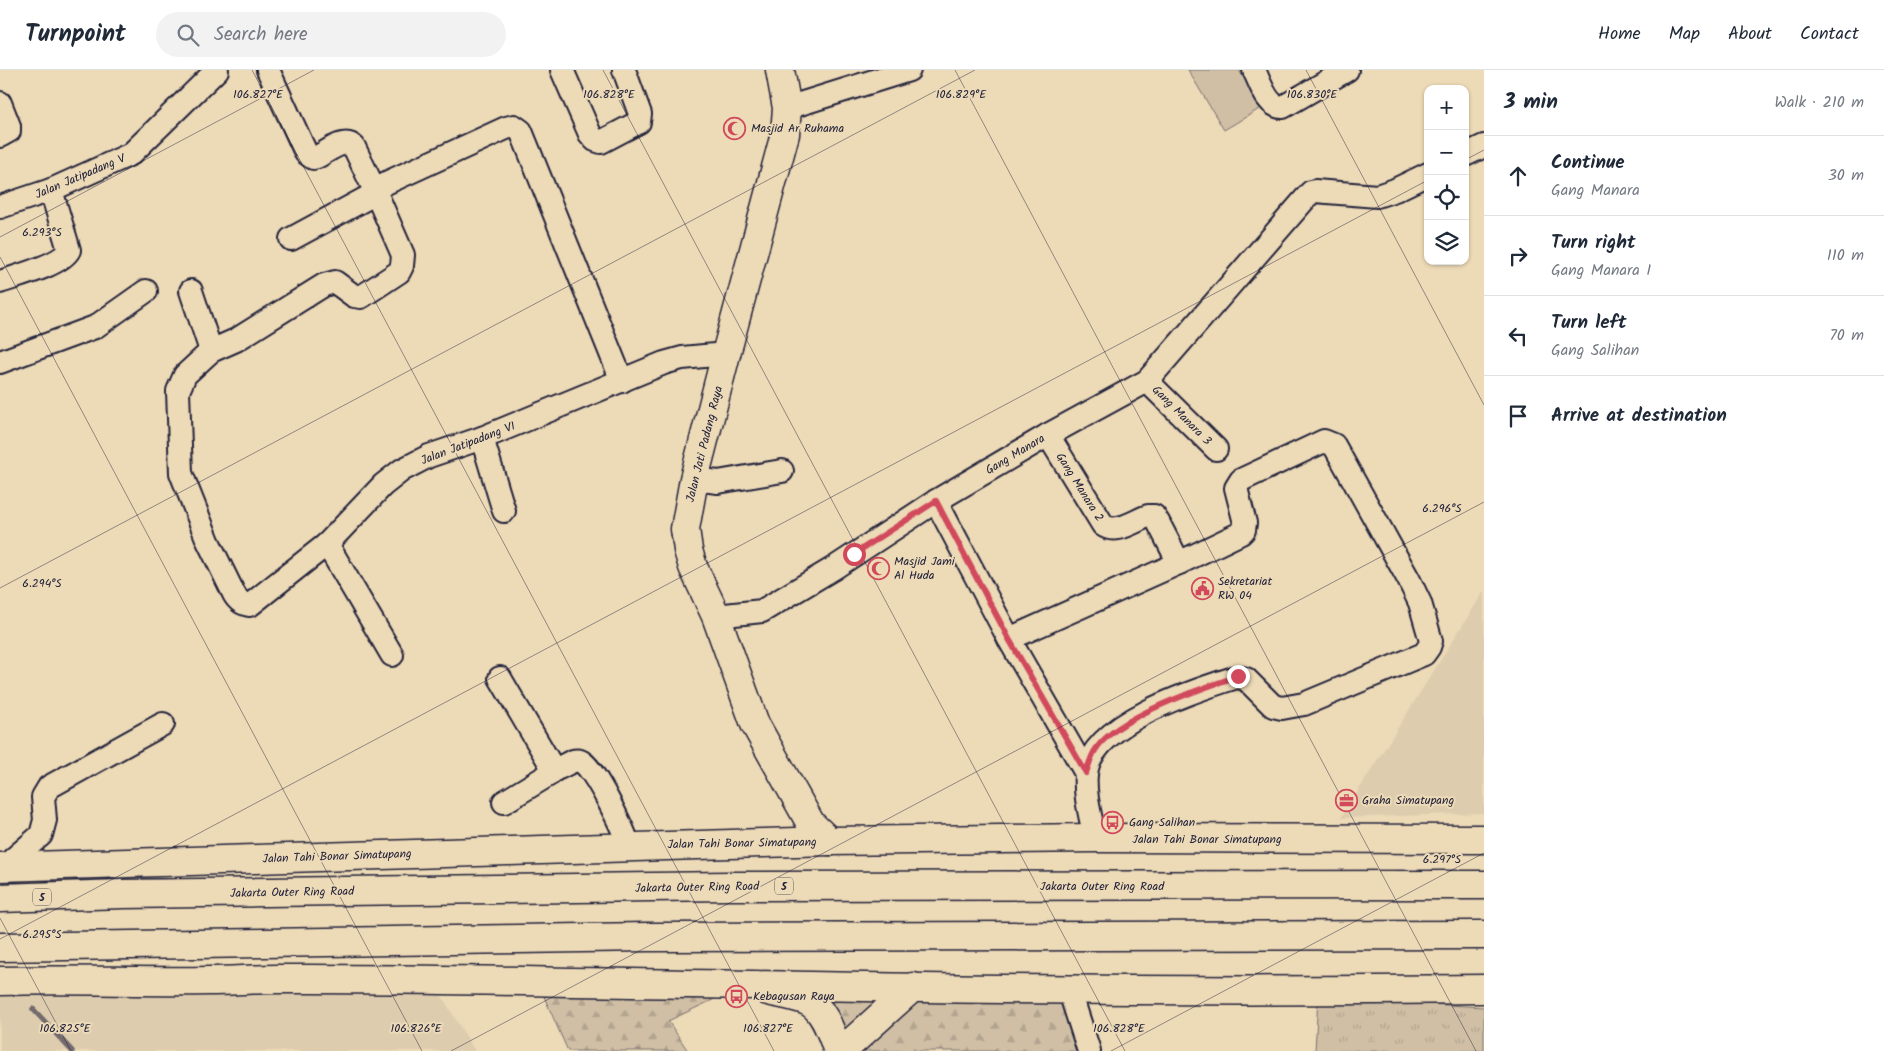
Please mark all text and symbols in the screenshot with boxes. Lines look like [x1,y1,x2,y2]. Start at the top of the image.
search box [156,12,506,57]
text: Turnpoint [25,15,126,54]
text: Search here [214,20,308,50]
text: Home [1598,20,1641,49]
text: Map [1669,20,1700,49]
text: About [1728,20,1772,49]
text: Contact [1800,20,1859,49]
icon: search [174,21,202,49]
text: 106.827°E [233,85,284,104]
text: 106.828°E [583,85,636,104]
text: 106.829°E [936,85,987,104]
text: 106.830°E [1287,85,1338,104]
map controls [1424,85,1469,265]
button: + [1424,85,1469,130]
text: 3 min [1504,86,1558,119]
text: Walk · 210 m [1774,90,1864,115]
mosque icon: Masjid Ar Ruhama [723,116,747,140]
place label: Masjid Ar Ruhama [751,119,844,138]
button: − [1424,130,1469,175]
street label: Jalan Jatipadang V [32,148,130,204]
text: Continue [1551,148,1624,178]
icon: ahead [1504,162,1532,190]
text: 30 m [1828,163,1864,188]
button: locate [1424,175,1469,220]
text: Gang Manara [1551,178,1640,203]
button: layers [1424,220,1469,265]
text: 6.293°S [22,223,62,242]
text: Turn right [1551,228,1636,258]
icon: right [1504,242,1532,270]
text: 110 m [1827,243,1864,268]
text: Gang Manara I [1551,258,1651,283]
text: Turn left [1551,308,1626,338]
icon: left [1504,322,1532,350]
text: 70 m [1829,323,1864,348]
text: Gang Salihan [1551,338,1639,363]
street label: Gang Manara 3 [1147,381,1216,450]
street label: Jalan Jati Padang Raya [681,384,728,504]
text: Arrive at destination [1551,401,1727,431]
icon: arrive [1504,402,1532,430]
street label: Jalan Jatipadang VI [418,417,518,470]
street label: Gang Manara [982,429,1049,480]
street label: Gang Manara 2 [1051,449,1108,526]
text: 6.296°S [1422,499,1462,518]
route start [843,543,866,566]
place label: Masjid Jami Al Huda [894,552,956,585]
mosque icon: Masjid Jami Al Huda [866,556,890,580]
place label: Sekretariat RW 04 [1218,572,1273,605]
text: 6.294°S [22,574,62,593]
public building icon: Sekretariat RW 04 [1190,576,1214,600]
route end [1227,665,1250,688]
office icon: Graha Simatupang [1334,788,1358,812]
place label: Graha Simatupang [1362,791,1454,810]
bus stop icon: Gang Salihan [1101,810,1125,834]
place label: Gang Salihan [1129,813,1195,832]
street label: Jalan Tahi Bonar Simatupang [1132,830,1282,849]
street label: Jalan Tahi Bonar Simatupang [667,833,817,854]
street label: Jalan Tahi Bonar Simatupang [262,844,412,869]
text: 6.297°S [1423,850,1462,869]
street label: Jakarta Outer Ring Road [635,877,760,898]
street label: Jakarta Outer Ring Road [1040,877,1165,896]
road number: 5 [775,878,793,894]
street label: Jakarta Outer Ring Road [230,882,355,903]
road number: 5 [33,889,51,906]
text: 6.295°S [22,925,62,944]
bus stop icon: Kebagusan Raya [725,984,749,1008]
place label: Kebagusan Raya [753,987,835,1006]
text: 106.825°E [39,1019,91,1038]
text: 106.826°E [390,1019,443,1038]
text: 106.827°E [743,1019,794,1038]
text: 106.828°E [1093,1019,1146,1038]

